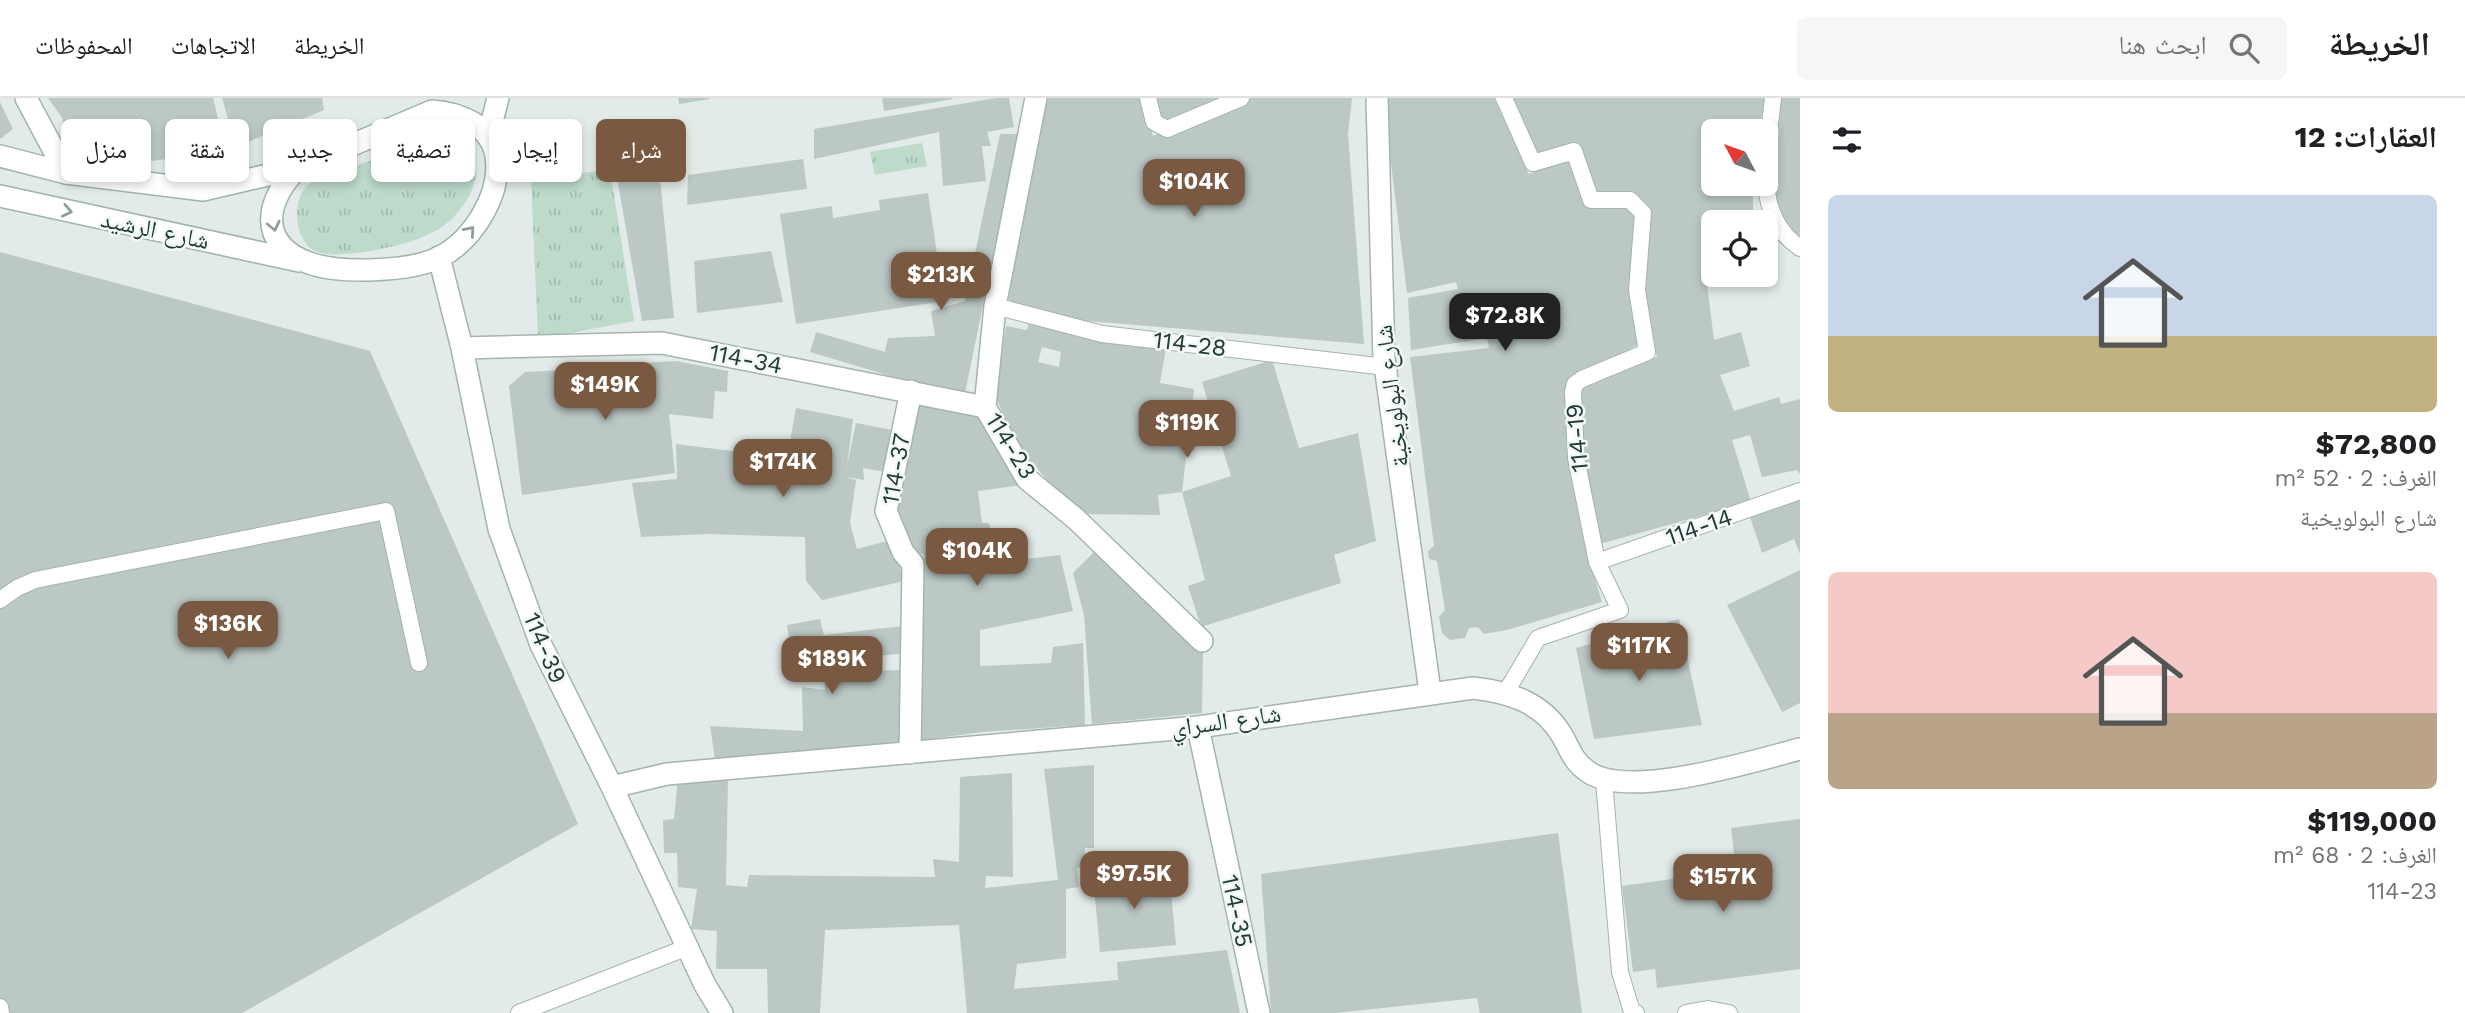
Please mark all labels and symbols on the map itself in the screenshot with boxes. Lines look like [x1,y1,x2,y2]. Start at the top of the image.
north arrow [1701,119,1778,196]
pin: $104K [1145,159,1243,219]
one-way arrow [61,202,73,217]
street label: شارع الرشيد [98,205,212,256]
one-way arrow [265,220,280,232]
one-way arrow [462,226,474,239]
pin: $213K [892,252,990,312]
pin: $72.8K [1448,294,1562,353]
street label: شارع البولويخية [1369,323,1416,469]
street label: 114-28 [1152,326,1228,362]
street label: 114-34 [707,338,785,380]
pin: $149K [556,362,654,422]
pin: $119K [1138,400,1236,460]
street label: 114-19 [1560,403,1594,473]
street label: 114-23 [980,408,1042,484]
street label: 114-37 [876,431,916,507]
pin: $174K [734,440,832,499]
street label: 114-14 [1662,503,1736,551]
pin: $104K [928,528,1026,588]
pin: $136K [179,602,277,661]
street label: 114-39 [518,608,572,688]
pin: $117K [1590,624,1688,683]
pin: $189K [783,636,881,696]
street label: شارع السراي [1169,699,1284,748]
pin: $97.5K [1077,852,1191,911]
pin: $157K [1674,854,1772,914]
street label: 114-35 [1216,872,1258,950]

